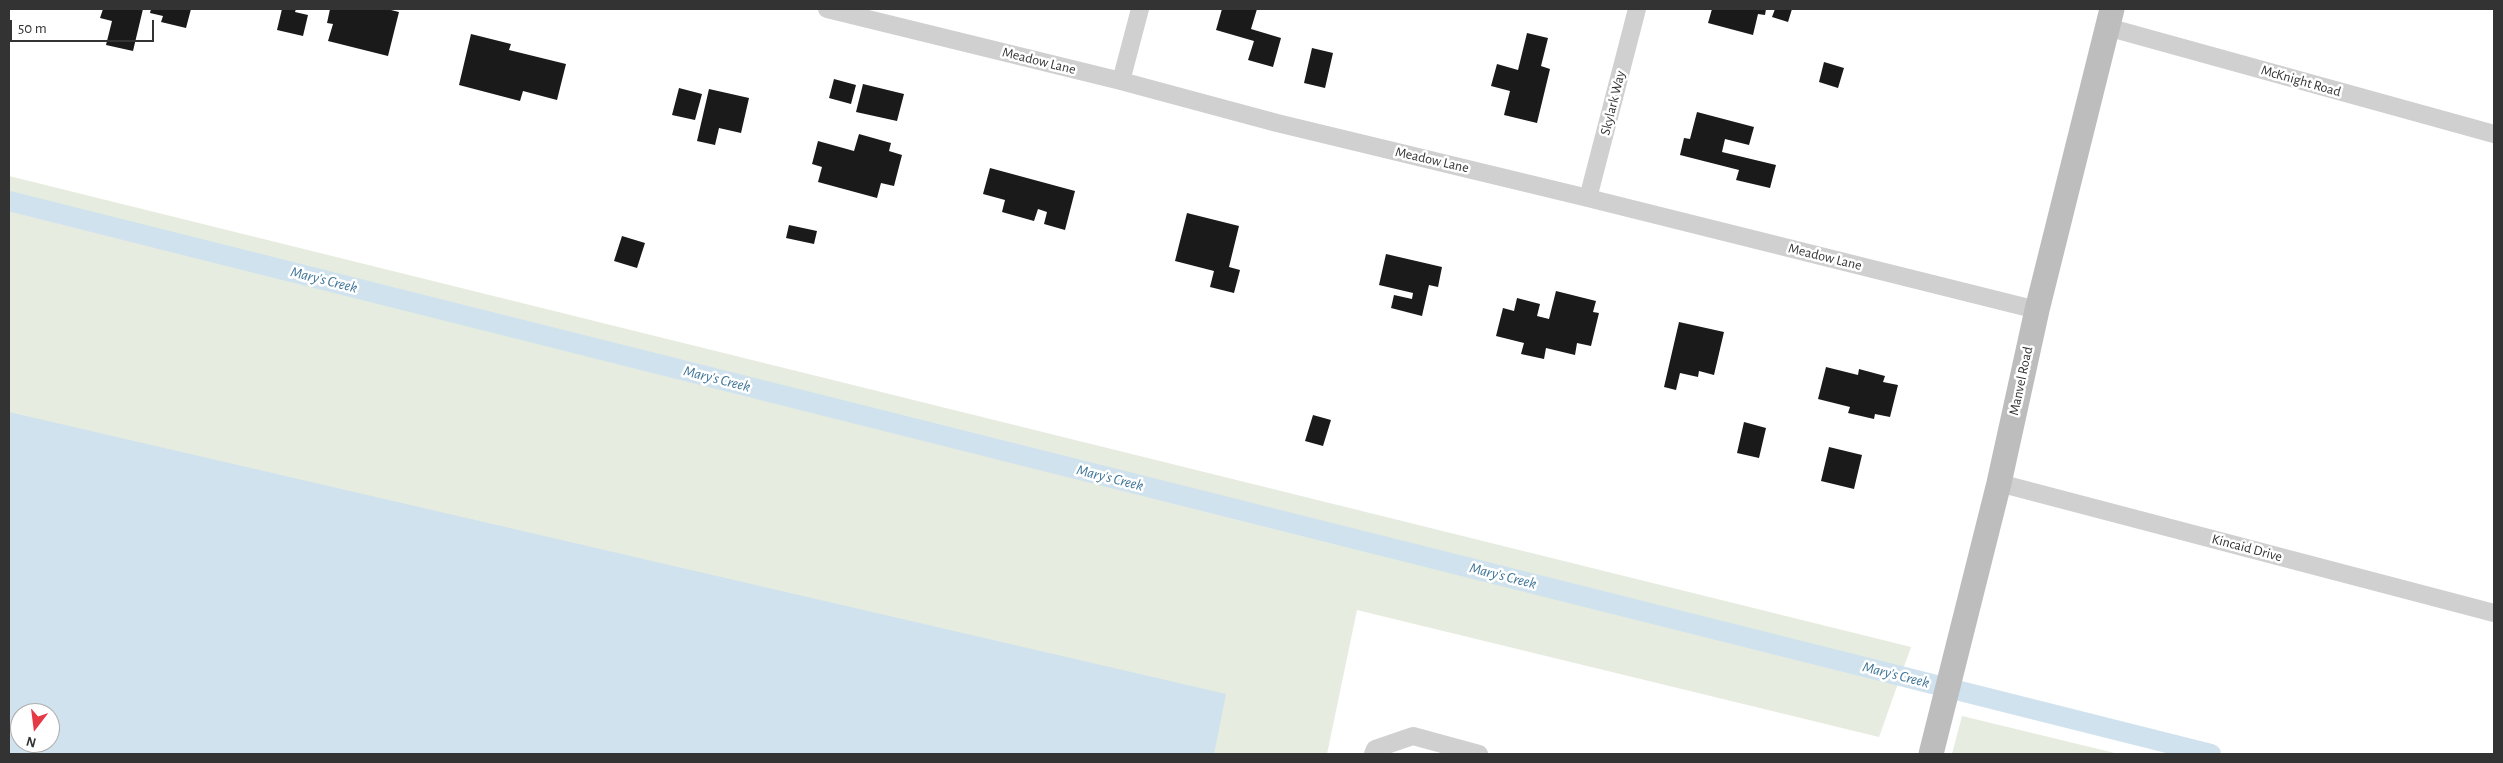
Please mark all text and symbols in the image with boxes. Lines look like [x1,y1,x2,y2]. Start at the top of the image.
scale bar [12,10,156,42]
text: 50 m [18,21,47,36]
street label: Meadow Lane [1000,44,1078,78]
street label: McKnight Road [2259,62,2343,100]
street label: Skylark Way [1597,69,1629,137]
street label: Meadow Lane [1393,143,1471,177]
street label: Meadow Lane [1786,240,1864,274]
water label: Mary's Creek [289,263,359,297]
street label: Manvel Road [2006,345,2036,417]
water label: Mary's Creek [682,362,752,396]
water label: Mary's Creek [1075,461,1145,495]
street label: Kincaid Drive [2210,531,2284,565]
water label: Mary's Creek [1468,559,1538,593]
water label: Mary's Creek [1861,658,1931,692]
north arrow [10,703,60,753]
text: N [25,734,38,750]

